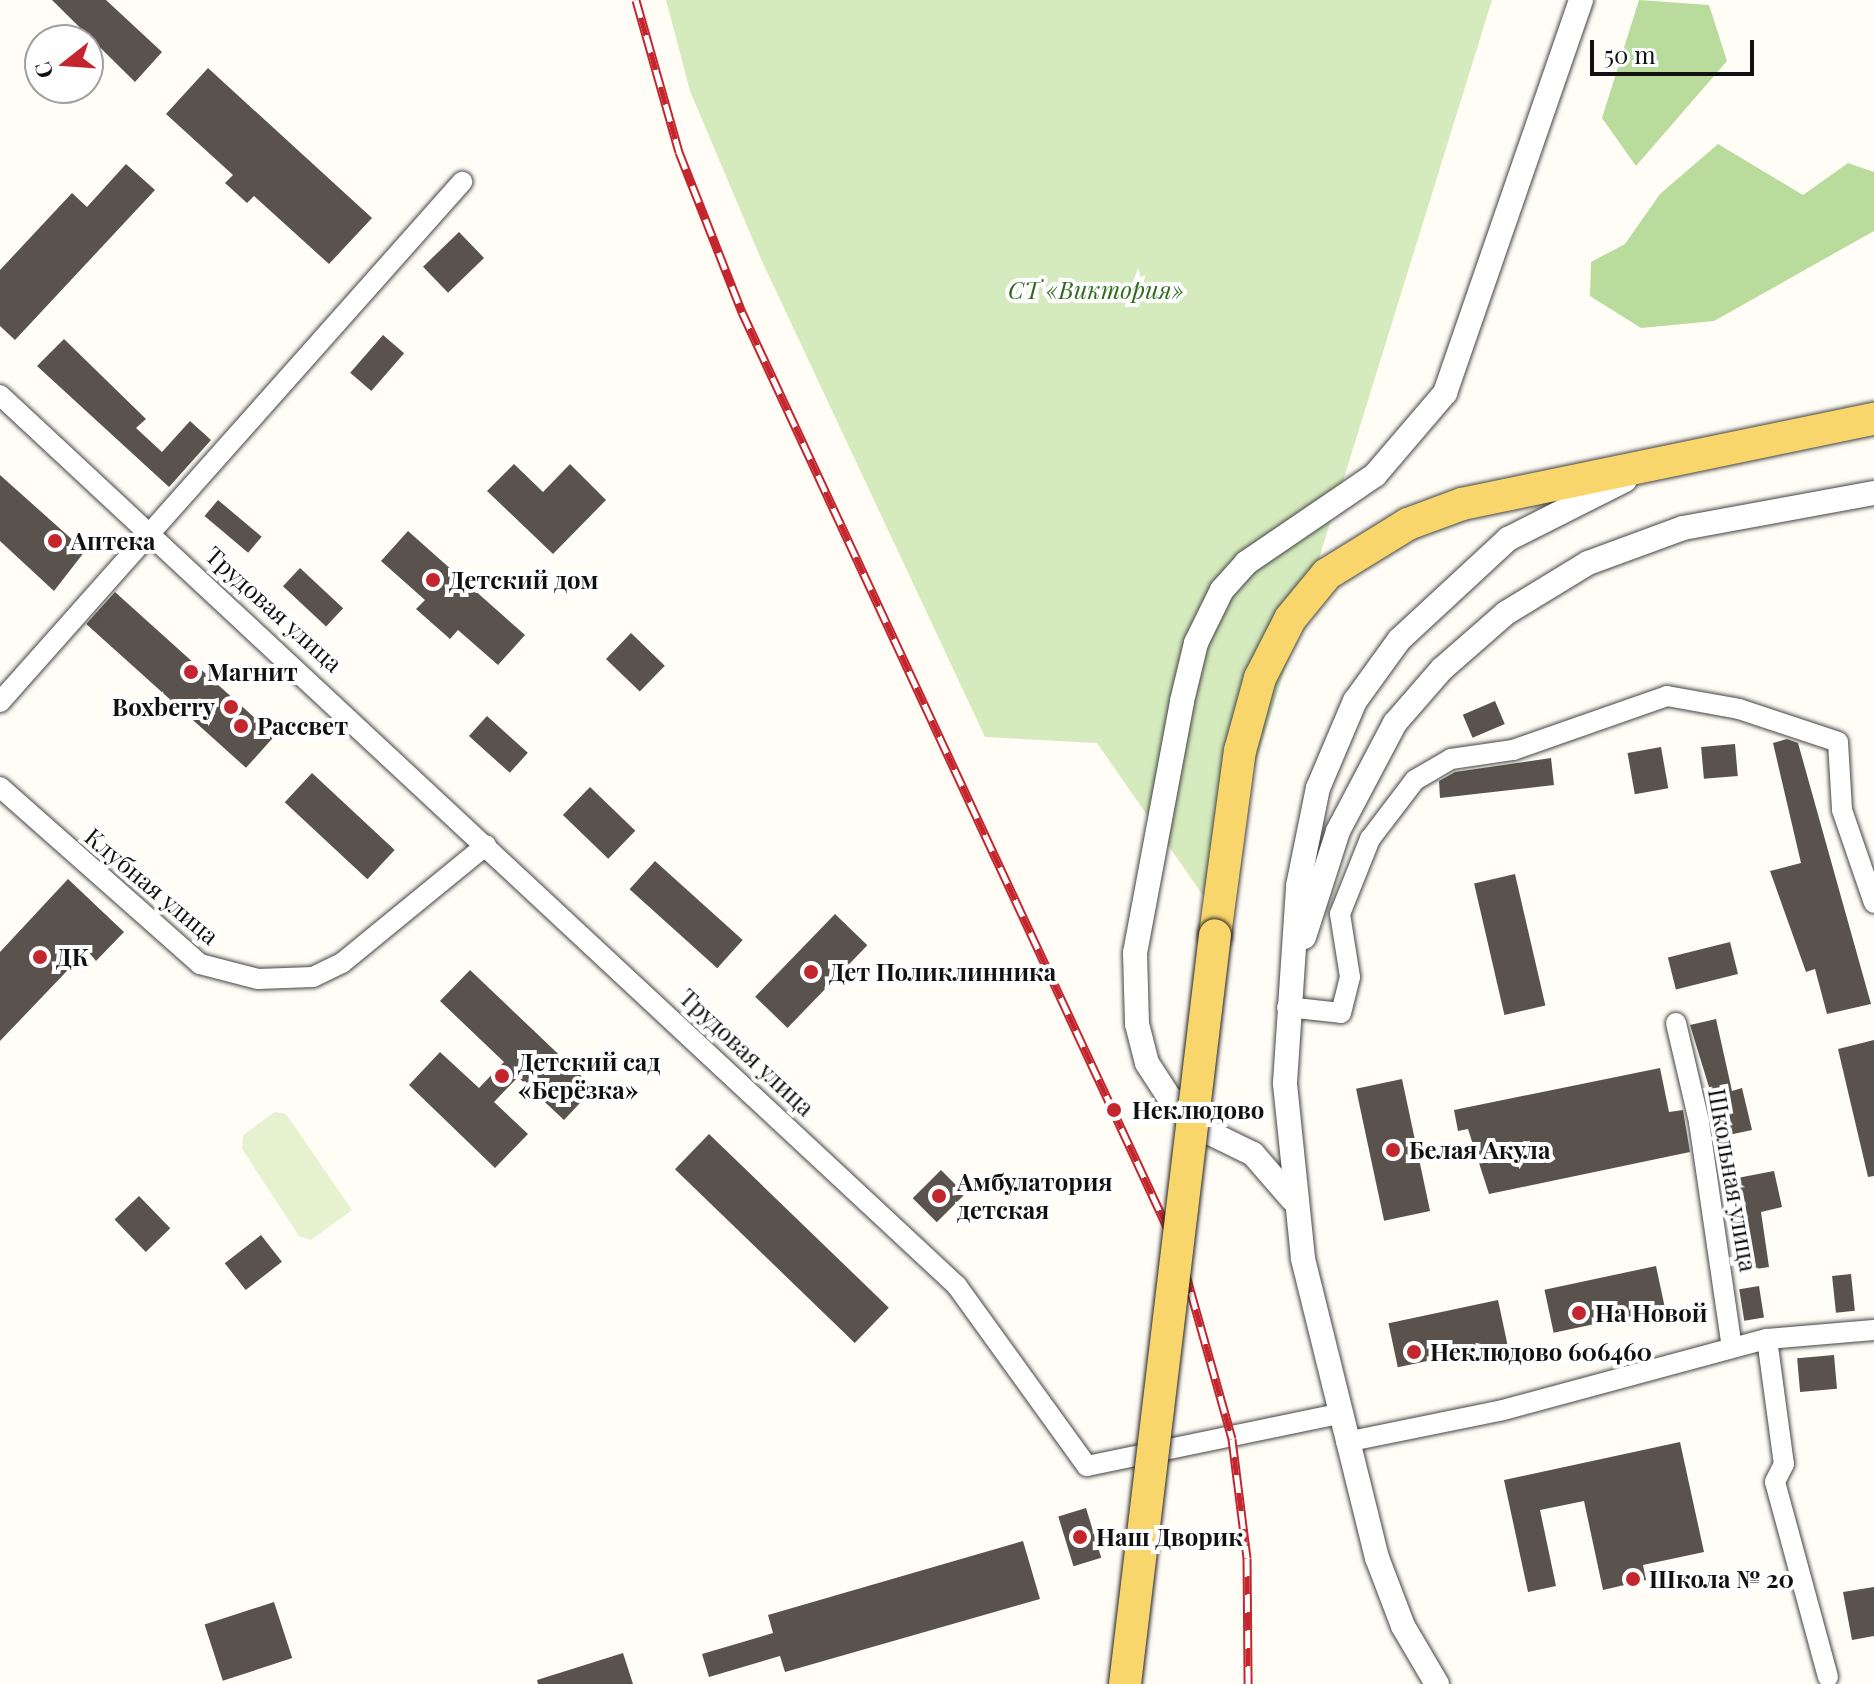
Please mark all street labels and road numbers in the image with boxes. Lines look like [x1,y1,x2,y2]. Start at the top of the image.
street label: Трудовая улица [200,540,348,678]
street label: Клубная улица [79,822,225,950]
street label: Трудовая улица [674,982,820,1122]
street label: Школьная улица [1703,1086,1763,1274]

